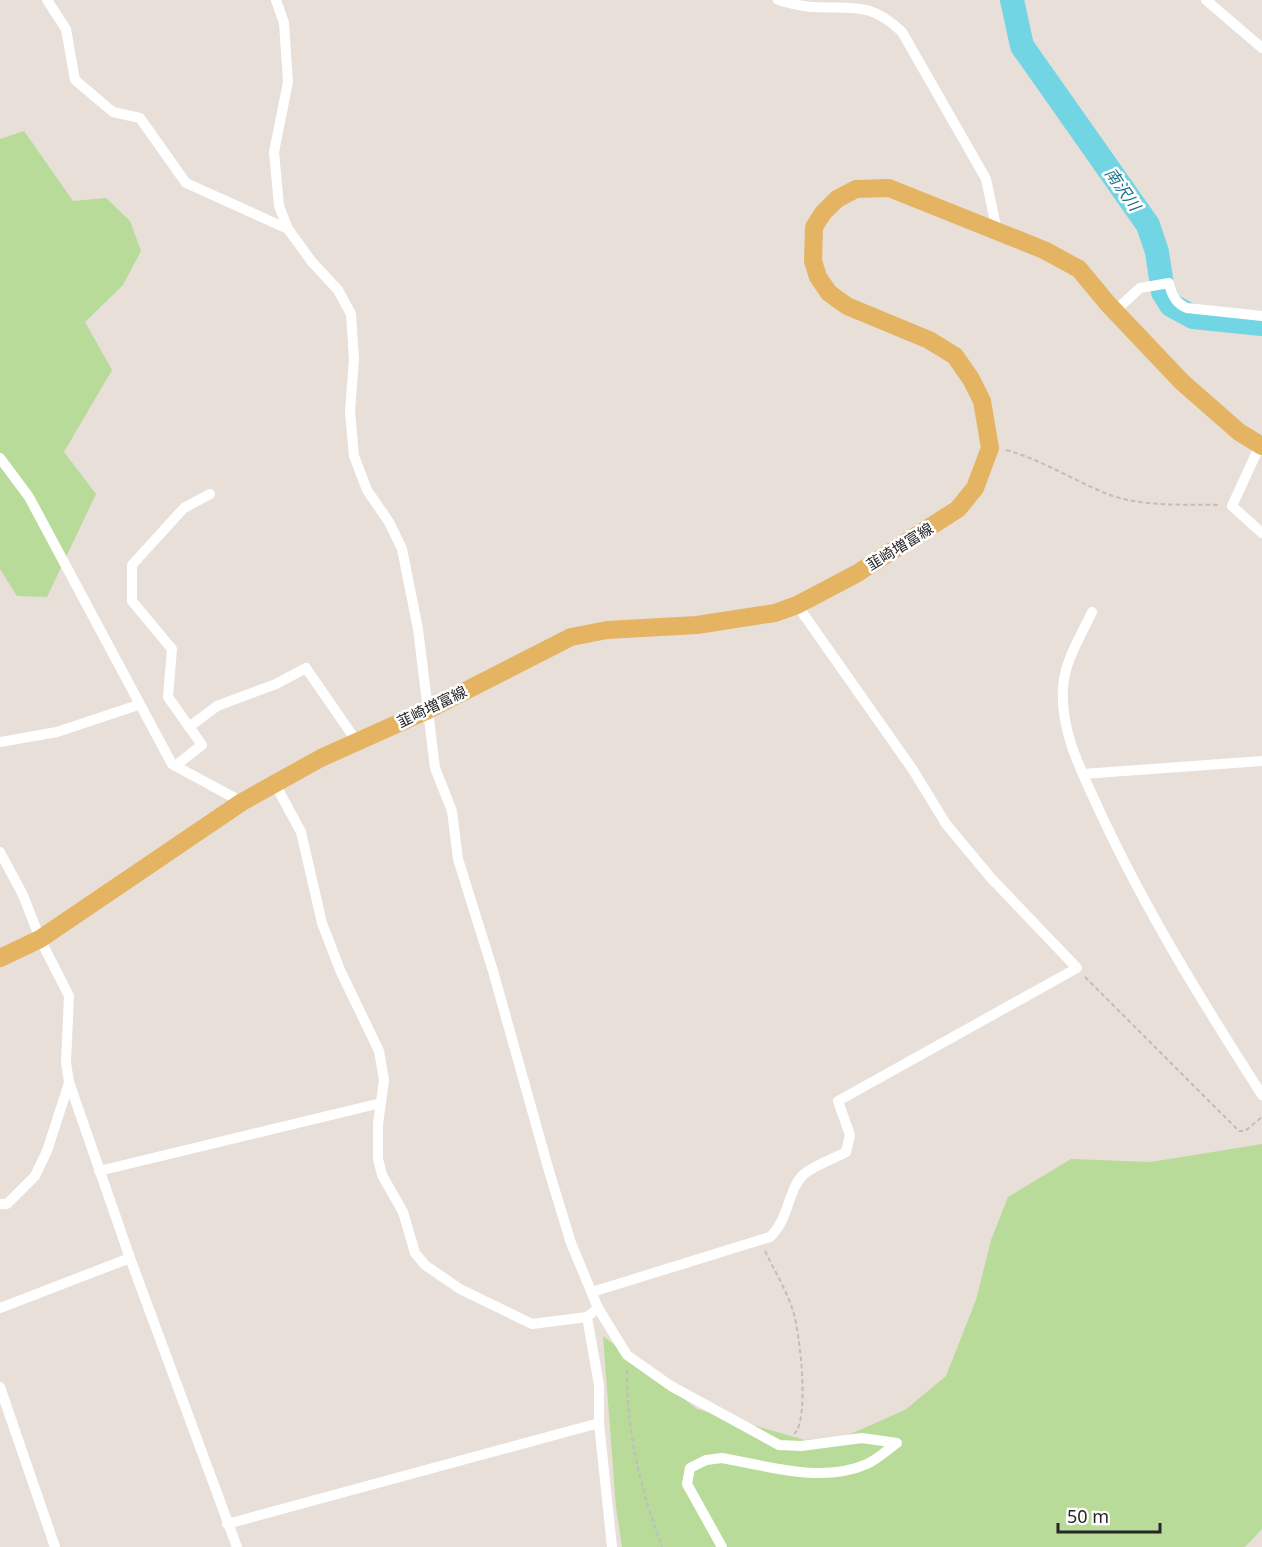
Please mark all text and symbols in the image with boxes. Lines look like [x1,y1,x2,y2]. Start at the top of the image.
water label: 南沢川 [1100,163,1147,217]
street label: 韮崎増富線 [862,518,937,575]
street label: 韮崎増富線 [393,681,470,732]
scale bar [1058,1496,1160,1534]
text: 50 m [1067,1504,1109,1528]

